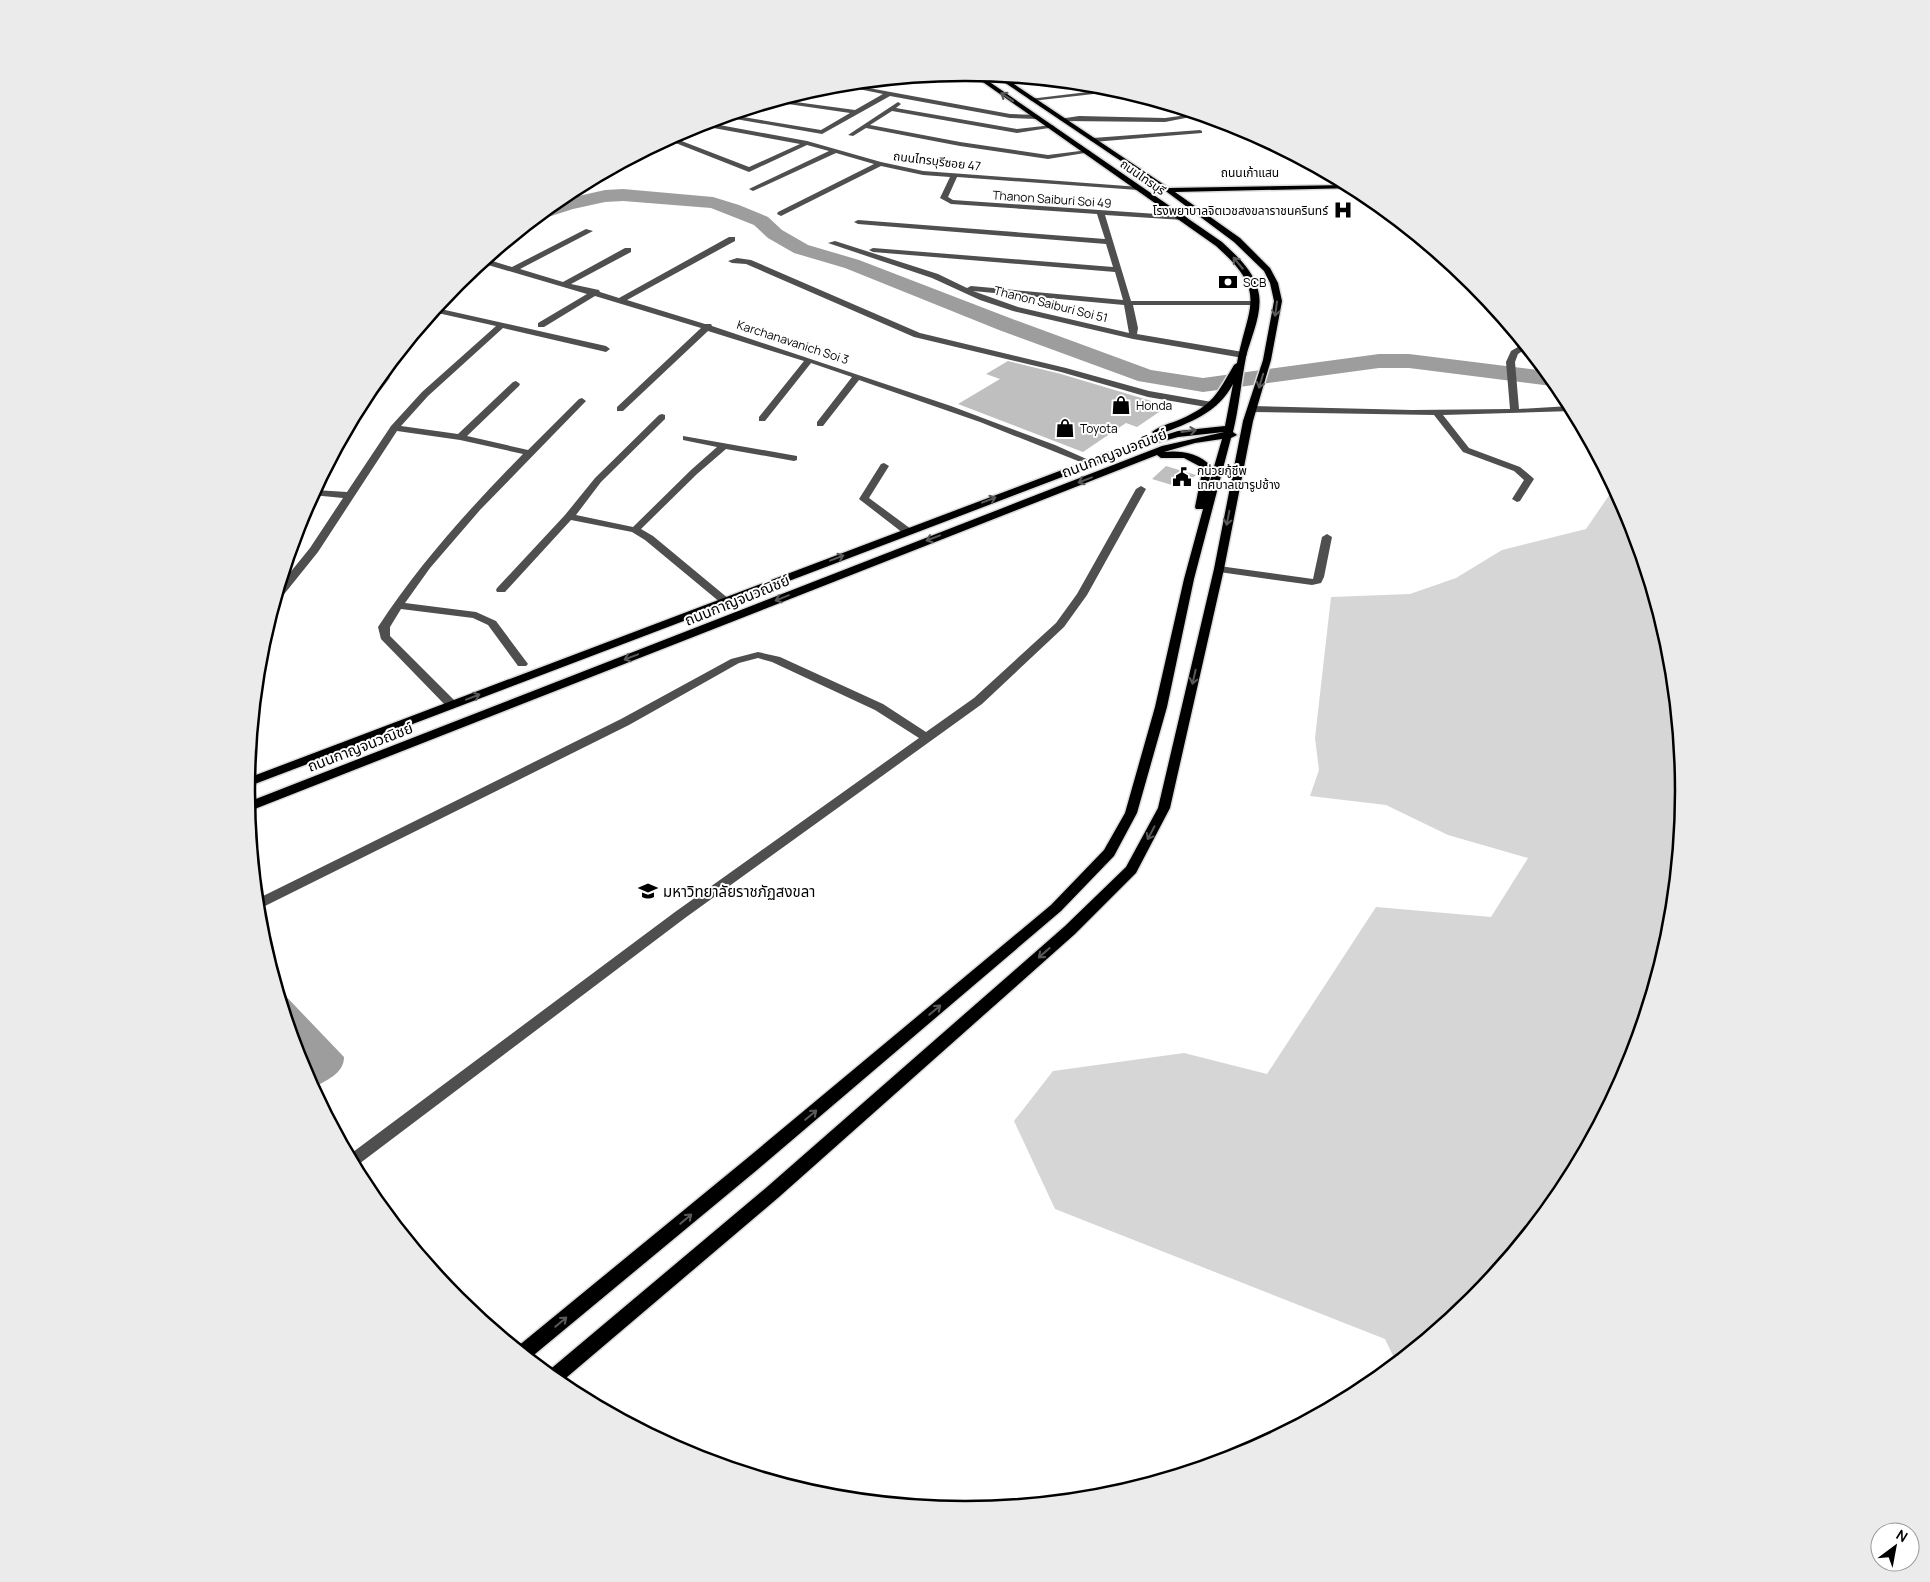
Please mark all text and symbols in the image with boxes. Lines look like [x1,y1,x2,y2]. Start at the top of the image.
one-way arrow [1001,92,1015,102]
street label: ถนนไทรบุรีซอย 47 [892,147,982,175]
street label: ถนนไทรบุรี [1117,155,1169,199]
street label: ถนนเก้าแสน [1221,164,1279,181]
street label: Thanon Saiburi Soi 49 [992,186,1112,212]
hospital icon: โรงพยาบาลจิตเวชสงขลาราชนครินทร์ [1332,199,1354,221]
place label: โรงพยาบาลจิตเวชสงขลาราชนครินทร์ [1153,202,1329,219]
one-way arrow [1233,257,1244,270]
bank icon: SCB [1217,271,1239,293]
place label: SCB [1243,274,1266,291]
street label: Thanon Saiburi Soi 51 [992,282,1110,326]
one-way arrow [1271,301,1281,317]
street label: Karchanavanich Soi 3 [735,316,851,368]
one-way arrow [1255,373,1265,389]
shop icon: Honda [1110,394,1132,416]
place label: Honda [1136,397,1172,414]
shop icon: Toyota [1054,417,1076,439]
place label: Toyota [1080,420,1118,437]
street label: ถนนกาญจนวณิชย์ [1058,423,1170,483]
one-way arrow [1181,426,1197,436]
place label: กน่วยกู้ชีพ เทศบาลเขารูปช้าง [1197,462,1280,493]
public building icon: กน่วยกู้ชีพ เทศบาลเขารูปช้าง [1171,466,1193,488]
one-way arrow [1077,476,1093,485]
one-way arrow [981,495,996,505]
one-way arrow [1223,509,1233,525]
one-way arrow [926,534,941,543]
one-way arrow [829,553,844,562]
street label: ถนนกาญจนวณิชย์ [681,569,793,631]
one-way arrow [775,594,790,603]
one-way arrow [623,654,638,663]
one-way arrow [1189,668,1198,684]
one-way arrow [464,692,480,701]
street label: ถนนกาญจนวณิชย์ [304,717,416,777]
one-way arrow [1146,825,1156,840]
school or university icon: มหาวิทยาลัยราชภัฏสงขลา [637,880,659,902]
place label: มหาวิทยาลัยราชภัฏสงขลา [663,881,815,902]
one-way arrow [1038,947,1051,959]
one-way arrow [928,1005,941,1016]
one-way arrow [804,1109,817,1120]
one-way arrow [679,1213,692,1224]
one-way arrow [554,1317,567,1328]
north arrow [1870,1522,1920,1572]
text: N [1893,1525,1911,1546]

